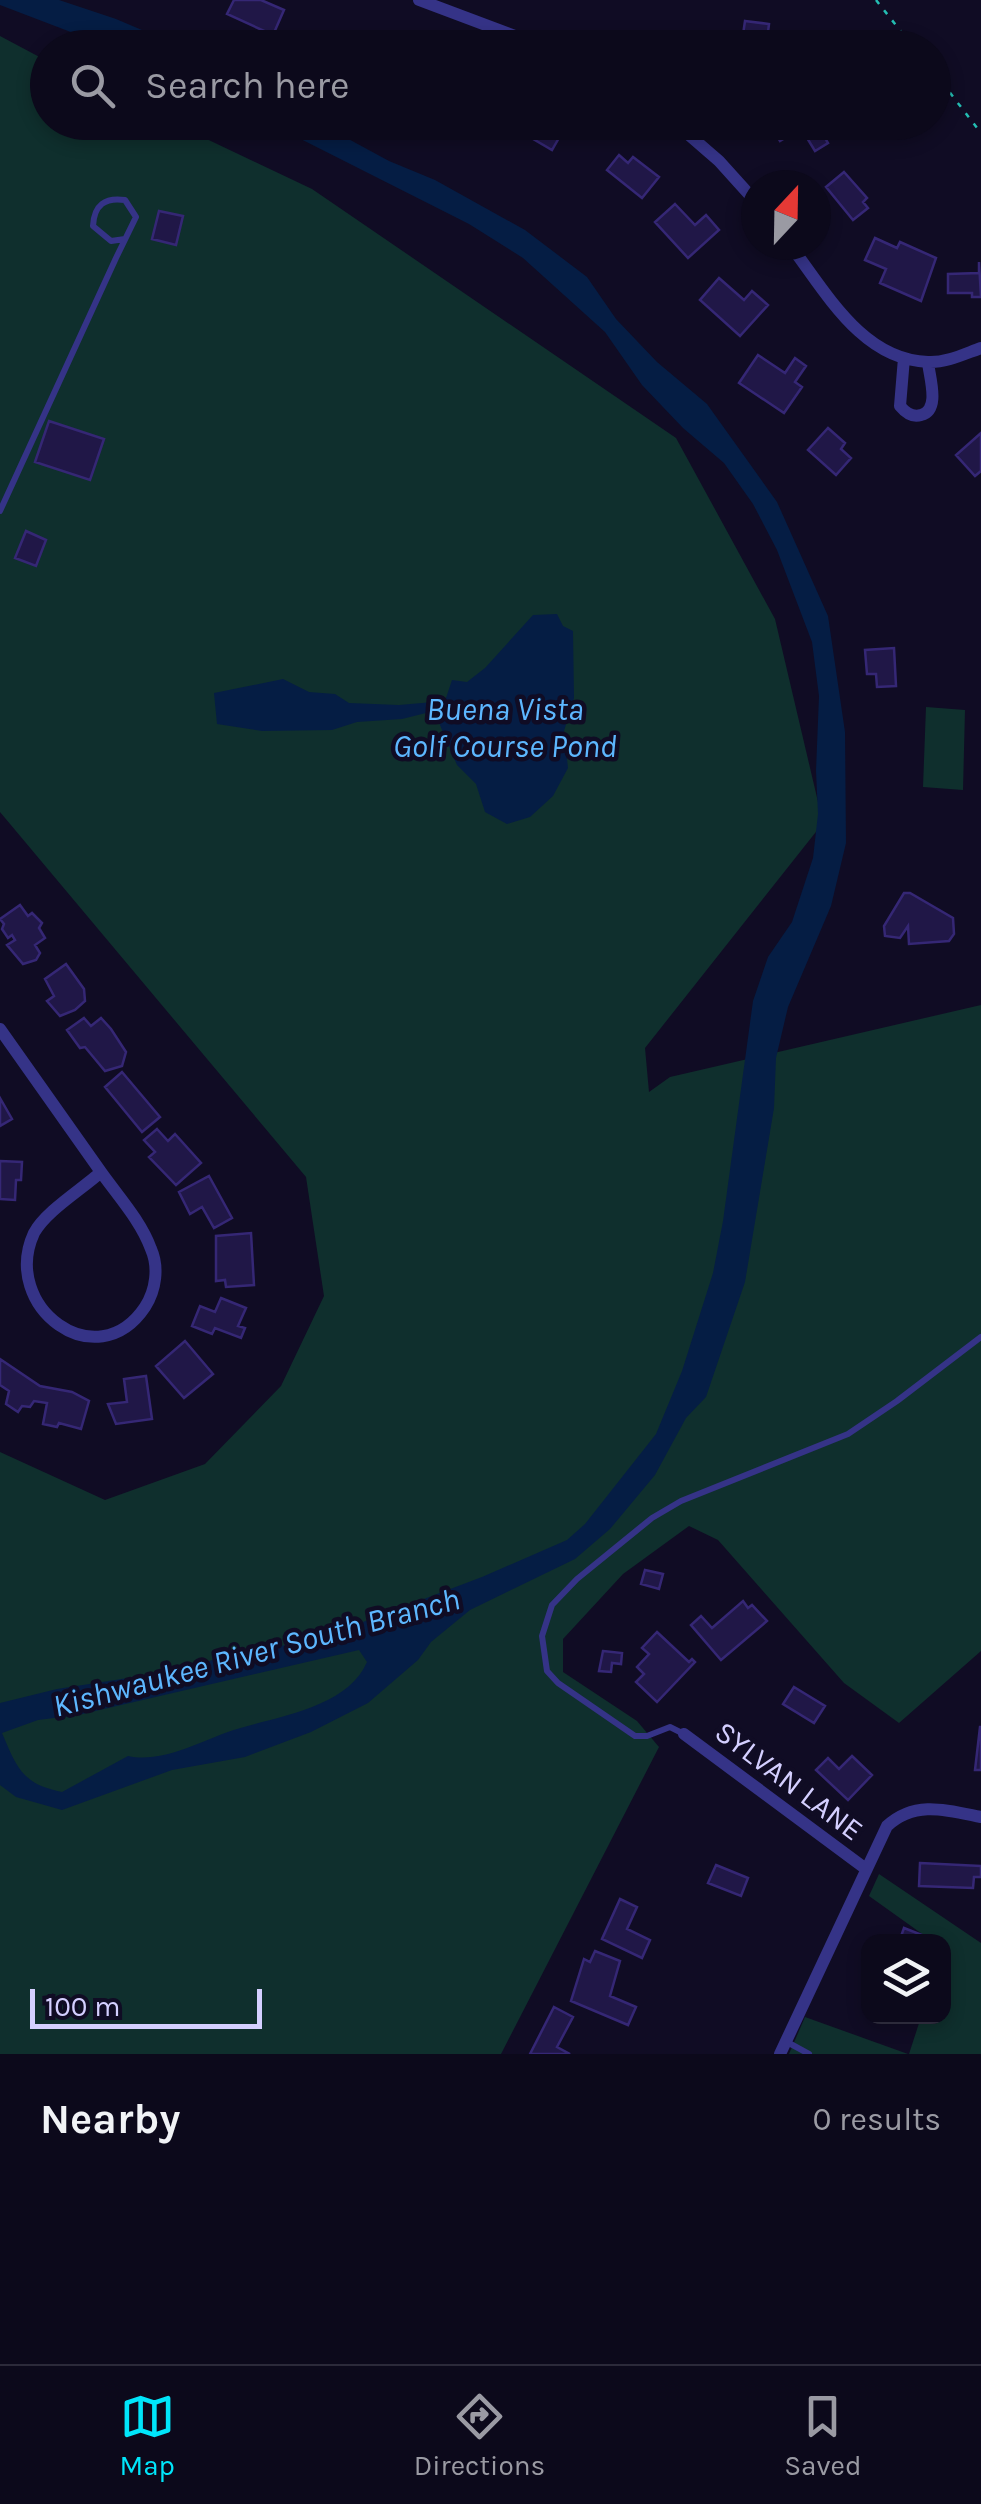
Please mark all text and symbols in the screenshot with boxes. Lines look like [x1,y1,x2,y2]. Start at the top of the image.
search box [30,30,951,140]
icon: search [65,58,120,113]
text: Search here [145,63,349,108]
north arrow [741,170,831,260]
water label: Buena Vista Golf Course Pond [393,691,617,765]
water label: Kishwaukee River South Branch [49,1580,464,1725]
street label: SYLVAN LANE [708,1714,870,1848]
map controls [861,1934,951,2024]
button: layers [861,1934,951,2024]
scale bar [30,1984,262,2028]
text: 100 m [45,1990,120,2023]
text: Nearby [40,2094,180,2144]
text: 0 results [812,2101,941,2138]
tab: Map [119,2389,175,2482]
tab: Directions [414,2389,545,2482]
tab: Saved [784,2389,862,2482]

